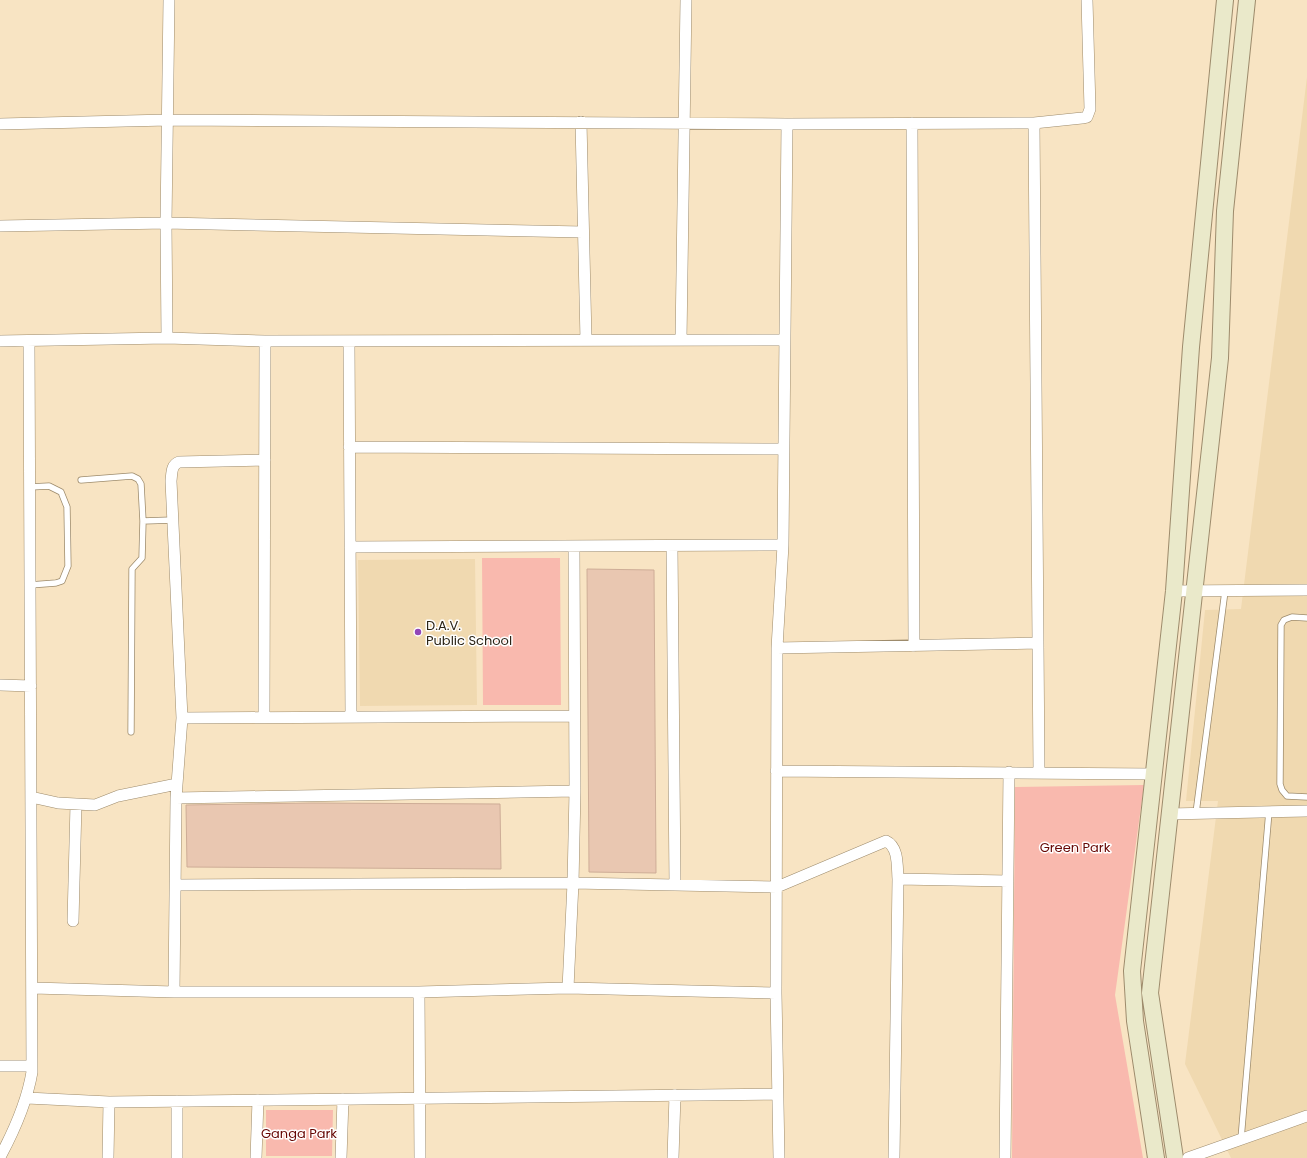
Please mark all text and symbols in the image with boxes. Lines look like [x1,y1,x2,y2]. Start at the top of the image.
place label: D.A.V. Public School [426,616,512,650]
marker: D.A.V. Public School [413,627,423,637]
park label: Green Park [1040,838,1111,857]
park label: Ganga Park [261,1124,337,1143]

